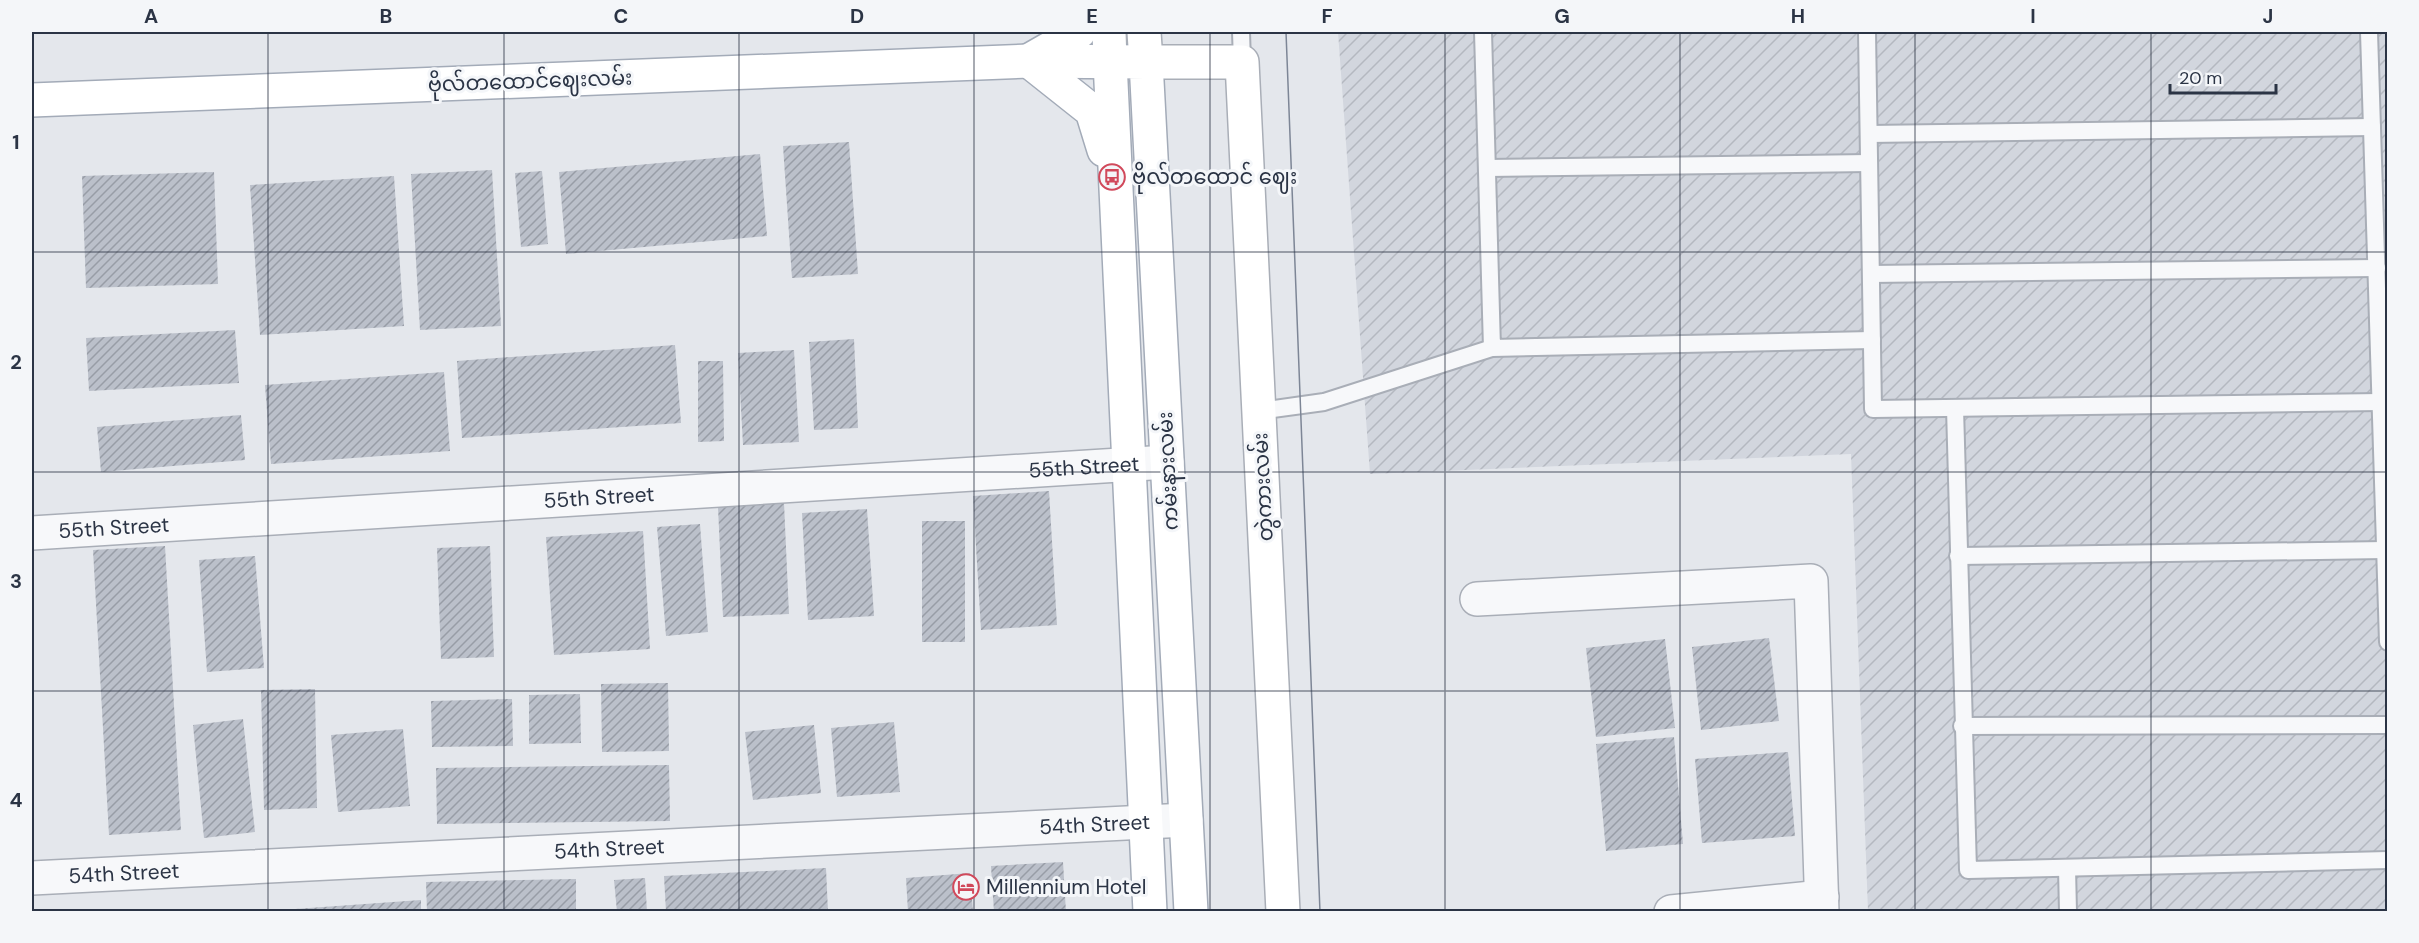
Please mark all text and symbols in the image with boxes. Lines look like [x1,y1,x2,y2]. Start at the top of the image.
text: A [144,3,158,29]
text: B [380,3,392,29]
text: C [614,3,628,29]
text: D [850,3,864,29]
text: E [1086,3,1098,29]
text: F [1321,3,1333,29]
text: G [1554,3,1570,29]
text: H [1791,3,1805,29]
text: I [2030,3,2036,29]
text: J [2263,3,2273,29]
scale bar [2170,57,2276,95]
street label: ဗိုလ်တထောင်ဈေးလမ်း [427,61,633,102]
text: 20 m [2179,66,2222,90]
text: 1 [12,129,20,155]
place label: ဗိုလ်တထောင် ဈေး [1132,161,1297,194]
bus stop icon: ဗိုလ်တထောင် ဈေး [1097,162,1127,192]
text: 2 [10,349,22,375]
street label: ကမ်းနားလမ်း [1149,411,1188,531]
street label: တွဲကားလမ်း [1244,432,1282,542]
street label: 55th Street [1028,450,1140,485]
street label: 55th Street [543,480,655,515]
street label: 55th Street [58,510,170,545]
text: 3 [10,568,22,594]
text: 4 [10,787,23,813]
street label: 54th Street [1039,808,1151,841]
street label: 54th Street [553,832,665,866]
street label: 54th Street [68,857,180,890]
hotel icon: Millennium Hotel [951,872,981,902]
place label: Millennium Hotel [986,873,1146,901]

